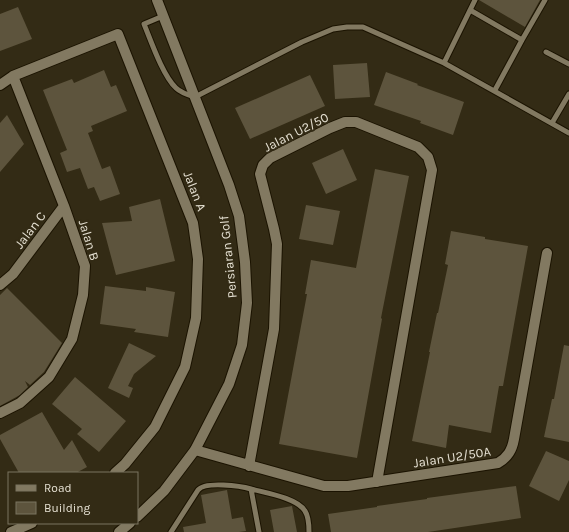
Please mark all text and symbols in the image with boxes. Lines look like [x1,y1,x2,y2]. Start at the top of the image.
street label: Jalan U2/50 [261,109,331,155]
street label: Jalan A [181,169,210,214]
street label: Jalan C [11,209,49,251]
street label: Persiaran Golf [216,215,240,299]
street label: Jalan B [76,218,102,262]
street label: Jalan U2/50A [412,443,492,471]
legend [8,472,138,524]
text: Road [44,481,72,495]
text: Building [44,501,91,515]

